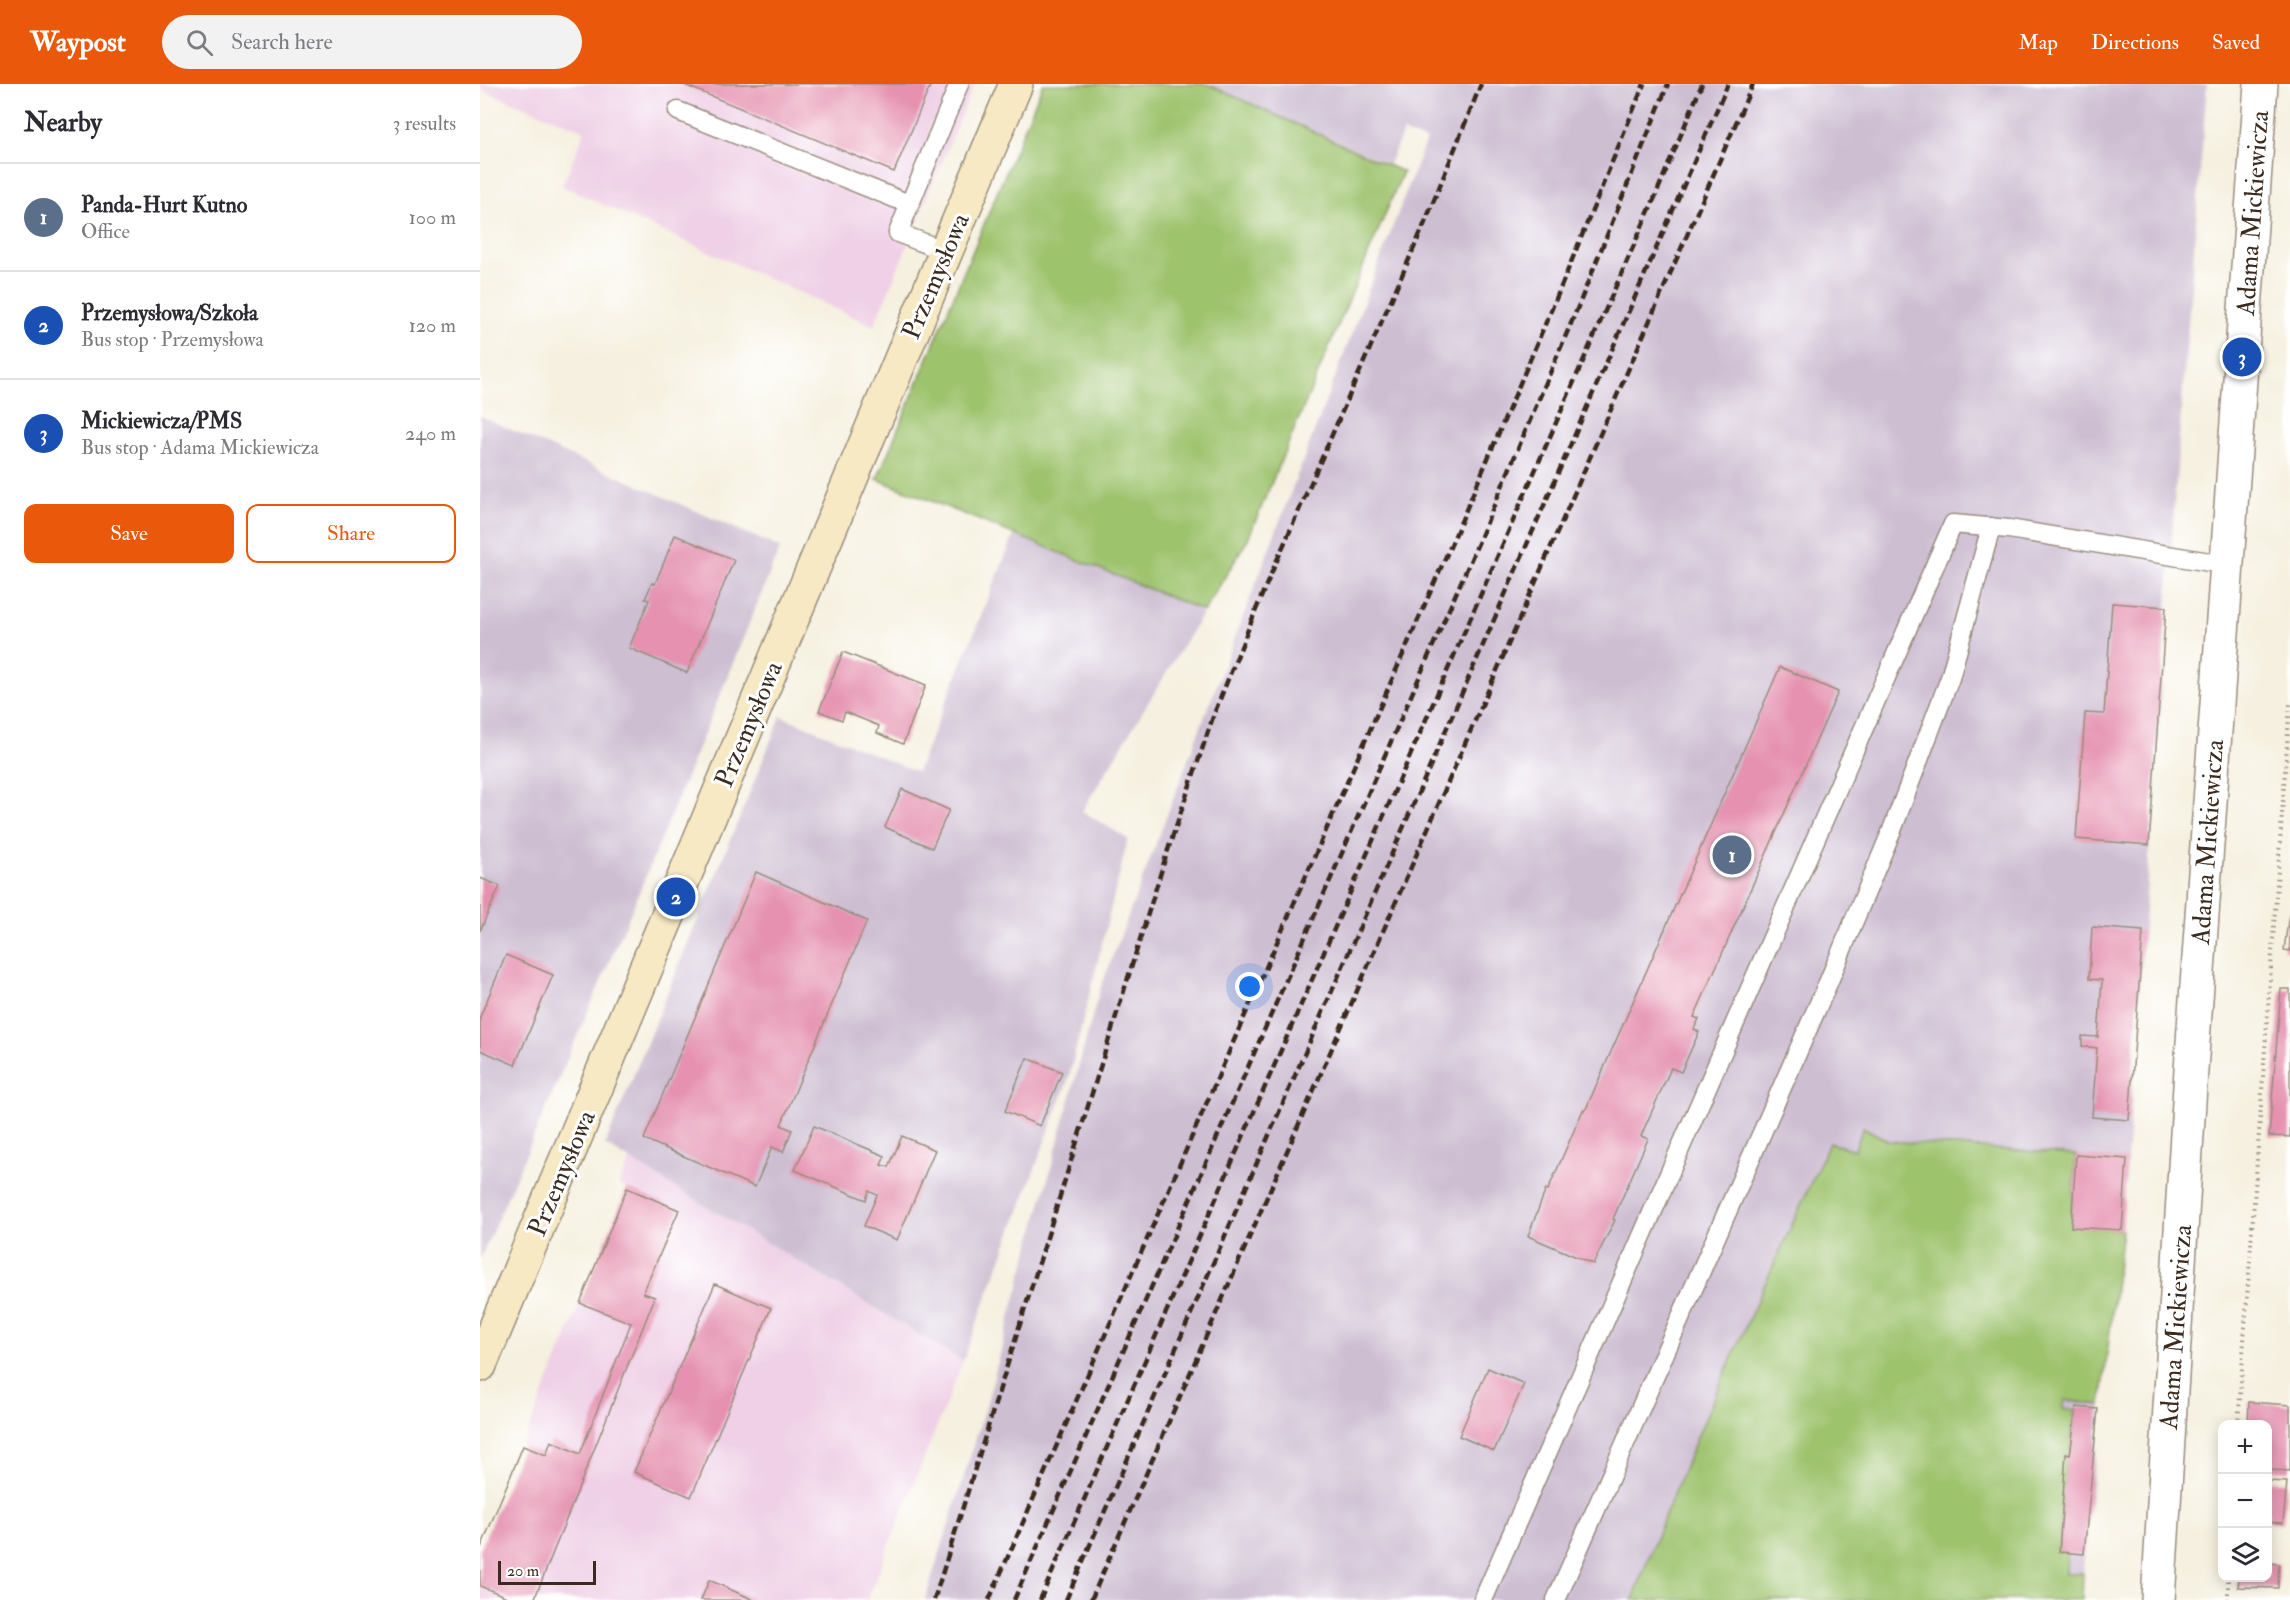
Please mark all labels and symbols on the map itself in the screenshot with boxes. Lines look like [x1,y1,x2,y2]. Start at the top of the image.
street label: Adama Mickiewicza [2230,109,2276,318]
street label: Przemysłowa [895,208,977,344]
pin: 3 [2222,334,2262,380]
street label: Przemysłowa [708,656,790,792]
street label: Adama Mickiewicza [2185,738,2231,947]
pin: 1 [1712,832,1752,878]
pin: 2 [656,874,696,920]
your location [1235,972,1264,1001]
street label: Przemysłowa [521,1105,603,1241]
street label: Adama Mickiewicza [2153,1223,2199,1432]
scale bar [498,1558,596,1586]

